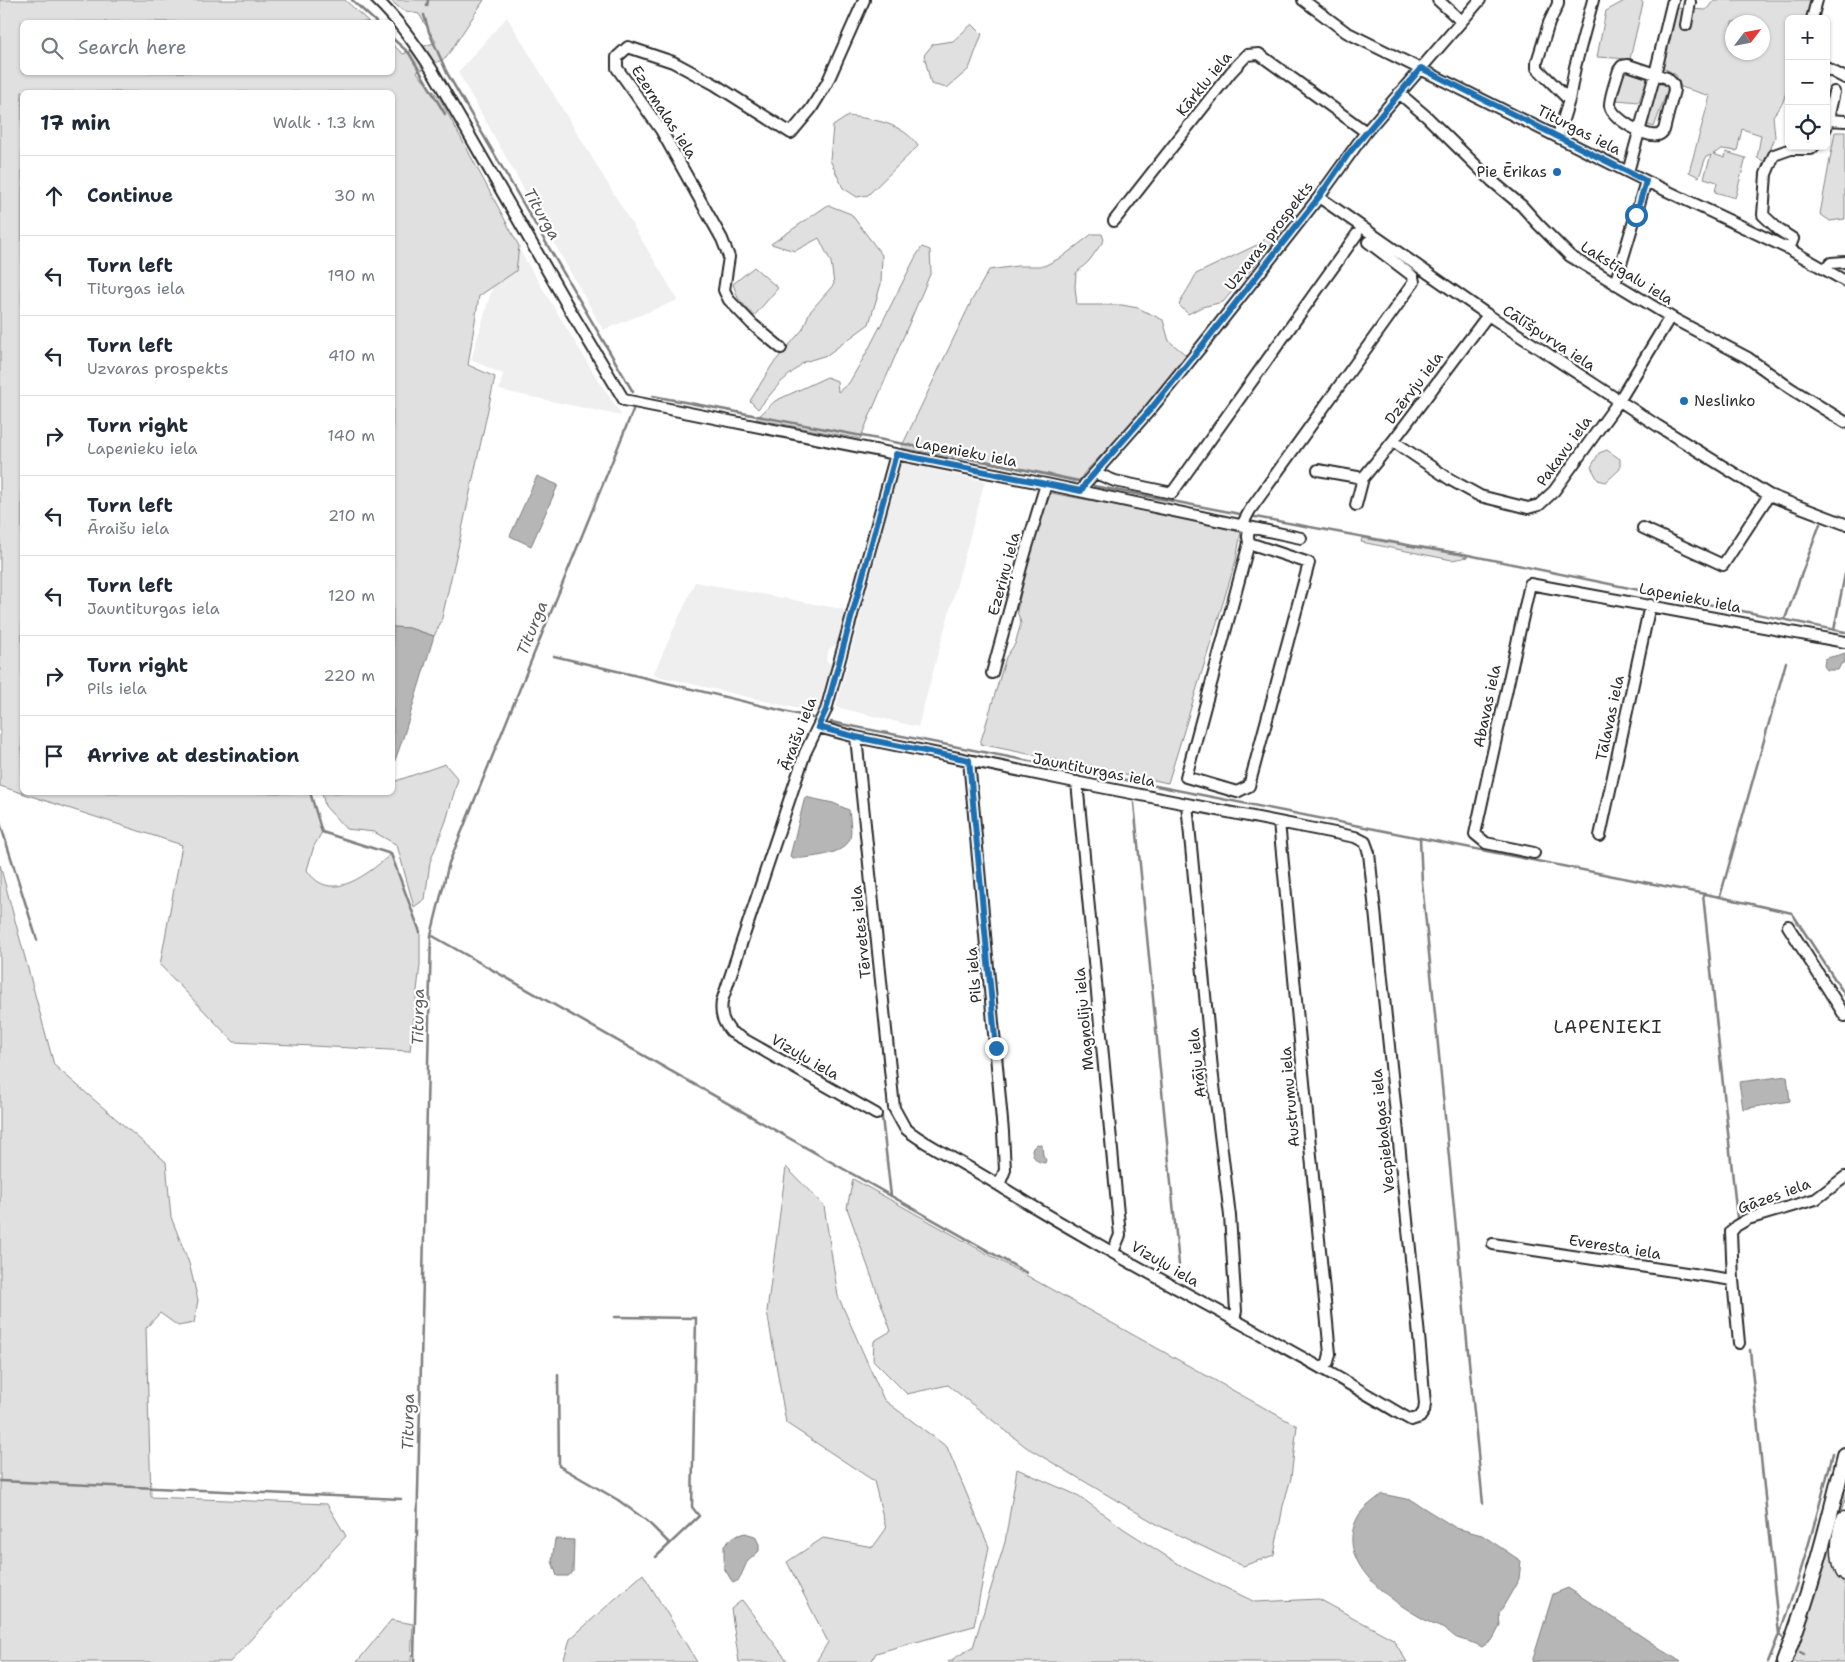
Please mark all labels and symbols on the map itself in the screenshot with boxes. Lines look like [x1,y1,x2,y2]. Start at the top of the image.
north arrow [1725,15,1770,60]
street label: Kārklu iela [1172,47,1237,120]
street label: Ezermalas iela [626,62,702,163]
street label: Titurgas iela [1534,100,1625,160]
place label: Pie Ērikas [1476,162,1547,182]
marker: Pie Ērikas [1551,166,1563,178]
street label: Uzvaras prospekts [1220,178,1318,294]
water label: Titurga [519,184,565,244]
route start [1625,204,1648,227]
street label: Lakstīgalu iela [1577,236,1678,310]
street label: Cālīšpurva iela [1499,300,1600,376]
street label: Dzērvju iela [1380,347,1448,428]
place label: Neslinko [1694,391,1755,411]
marker: Neslinko [1678,395,1690,407]
street label: Pakavu iela [1532,411,1597,490]
street label: Lapenieku iela [913,432,1019,472]
street label: Ezeriņu iela [983,530,1026,618]
street label: Lapenieku iela [1637,578,1743,618]
water label: Titurga [512,598,552,658]
street label: Abavas iela [1468,662,1506,749]
street label: Tālavas iela [1591,673,1629,763]
street label: Āraišu iela [775,694,821,774]
street label: Jauntiturgas iela [1031,748,1158,792]
street label: Tērvetes iela [846,884,876,979]
street label: Pils iela [962,946,986,1004]
street label: Magnoliju iela [1069,966,1098,1071]
water label: Titurga [407,988,429,1046]
district label: LAPENIEKI [1553,1015,1663,1039]
street label: Arāju iela [1183,1027,1211,1099]
street label: Vizuļu iela [767,1029,843,1086]
route end [985,1037,1008,1060]
street label: Austrumu iela [1276,1045,1304,1148]
street label: Vecpiebalgas iela [1366,1067,1399,1194]
street label: Gāzes iela [1735,1173,1814,1218]
street label: Everesta iela [1567,1230,1663,1264]
street label: Vizuļu iela [1127,1236,1203,1293]
water label: Titurga [397,1393,419,1451]

